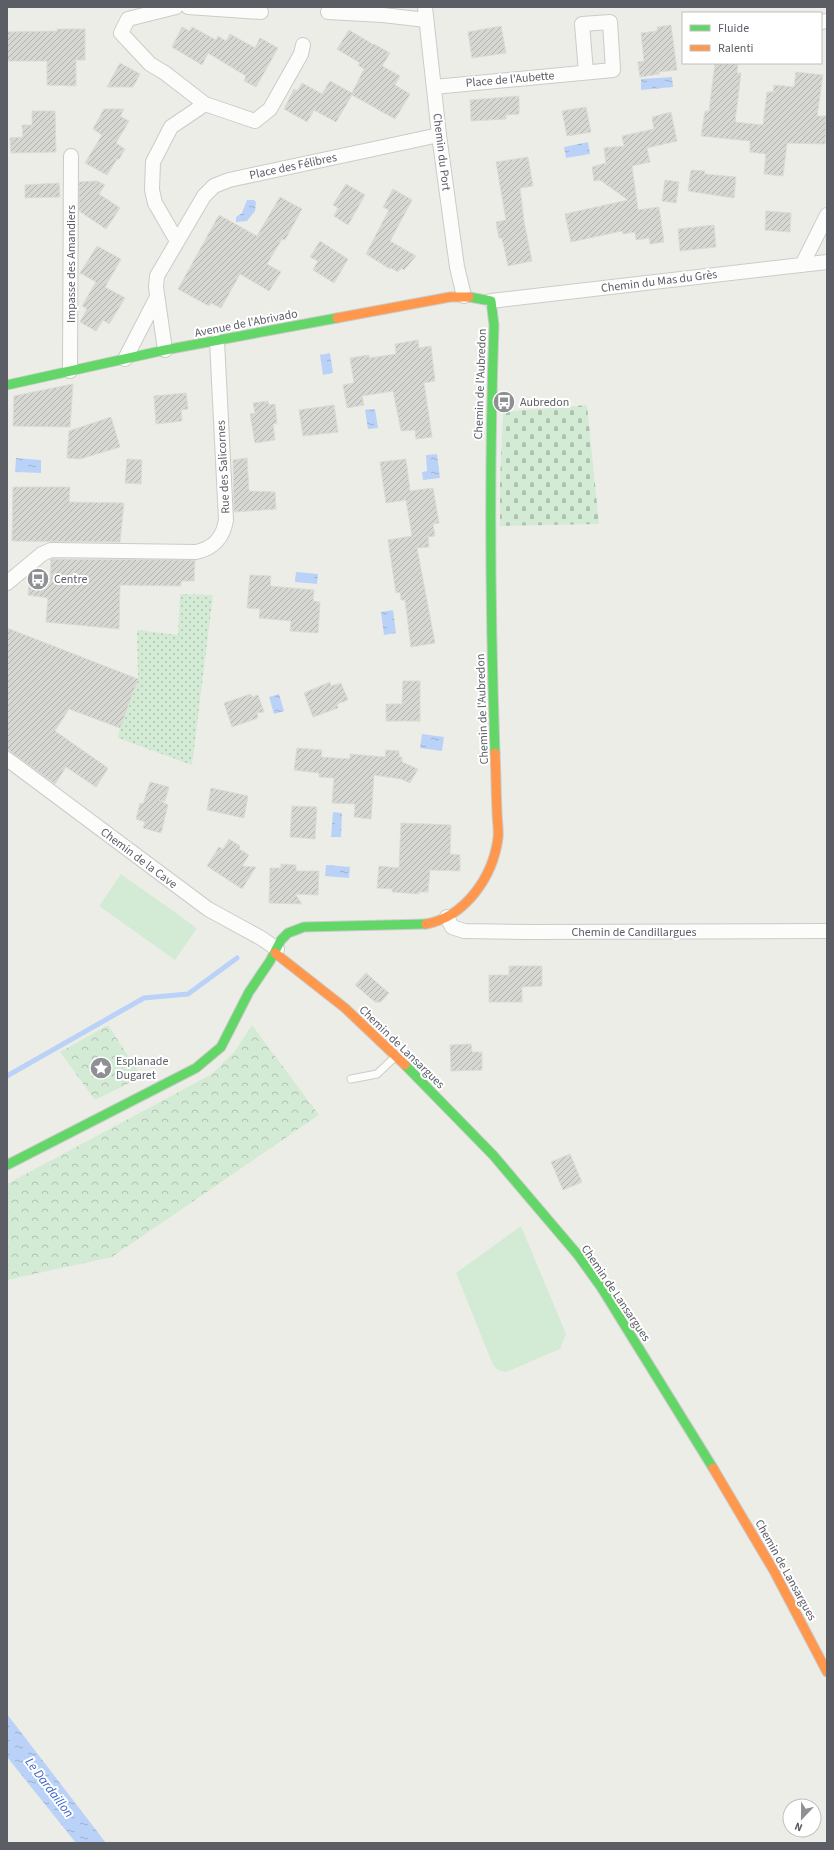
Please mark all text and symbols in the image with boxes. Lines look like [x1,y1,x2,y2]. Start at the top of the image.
legend [682,12,822,64]
text: Fluide [718,20,749,37]
text: Ralenti [718,40,753,57]
street label: Place de l'Aubette [465,67,555,92]
street label: Chemin du Port [428,112,455,192]
street label: Place des Félibres [248,149,338,184]
street label: Impasse des Amandiers [63,205,80,323]
street label: Chemin du Mas du Grès [600,266,718,297]
street label: Avenue de l'Abrivado [193,305,299,342]
street label: Chemin de l'Aubredon [470,328,491,440]
bus stop icon: Aubredon [491,389,517,415]
place label: Aubredon [520,394,569,411]
street label: Rue des Salicornes [213,420,234,514]
bus stop icon: Centre [25,566,51,592]
place label: Centre [54,571,87,588]
street label: Chemin de l'Aubredon [472,653,493,765]
street label: Chemin de la Cave [97,824,181,893]
street label: Chemin de Candillargues [571,924,697,941]
street label: Chemin de Lansargues [355,1002,448,1093]
place label: Esplanade Dugaret [116,1053,168,1084]
place icon: Esplanade Dugaret [88,1055,114,1081]
street label: Chemin de Lansargues [577,1242,654,1345]
street label: Chemin de Lansargues [751,1517,820,1624]
water label: Le Dardaillon [21,1754,78,1821]
north arrow [782,1798,822,1838]
text: N [792,1818,805,1835]

